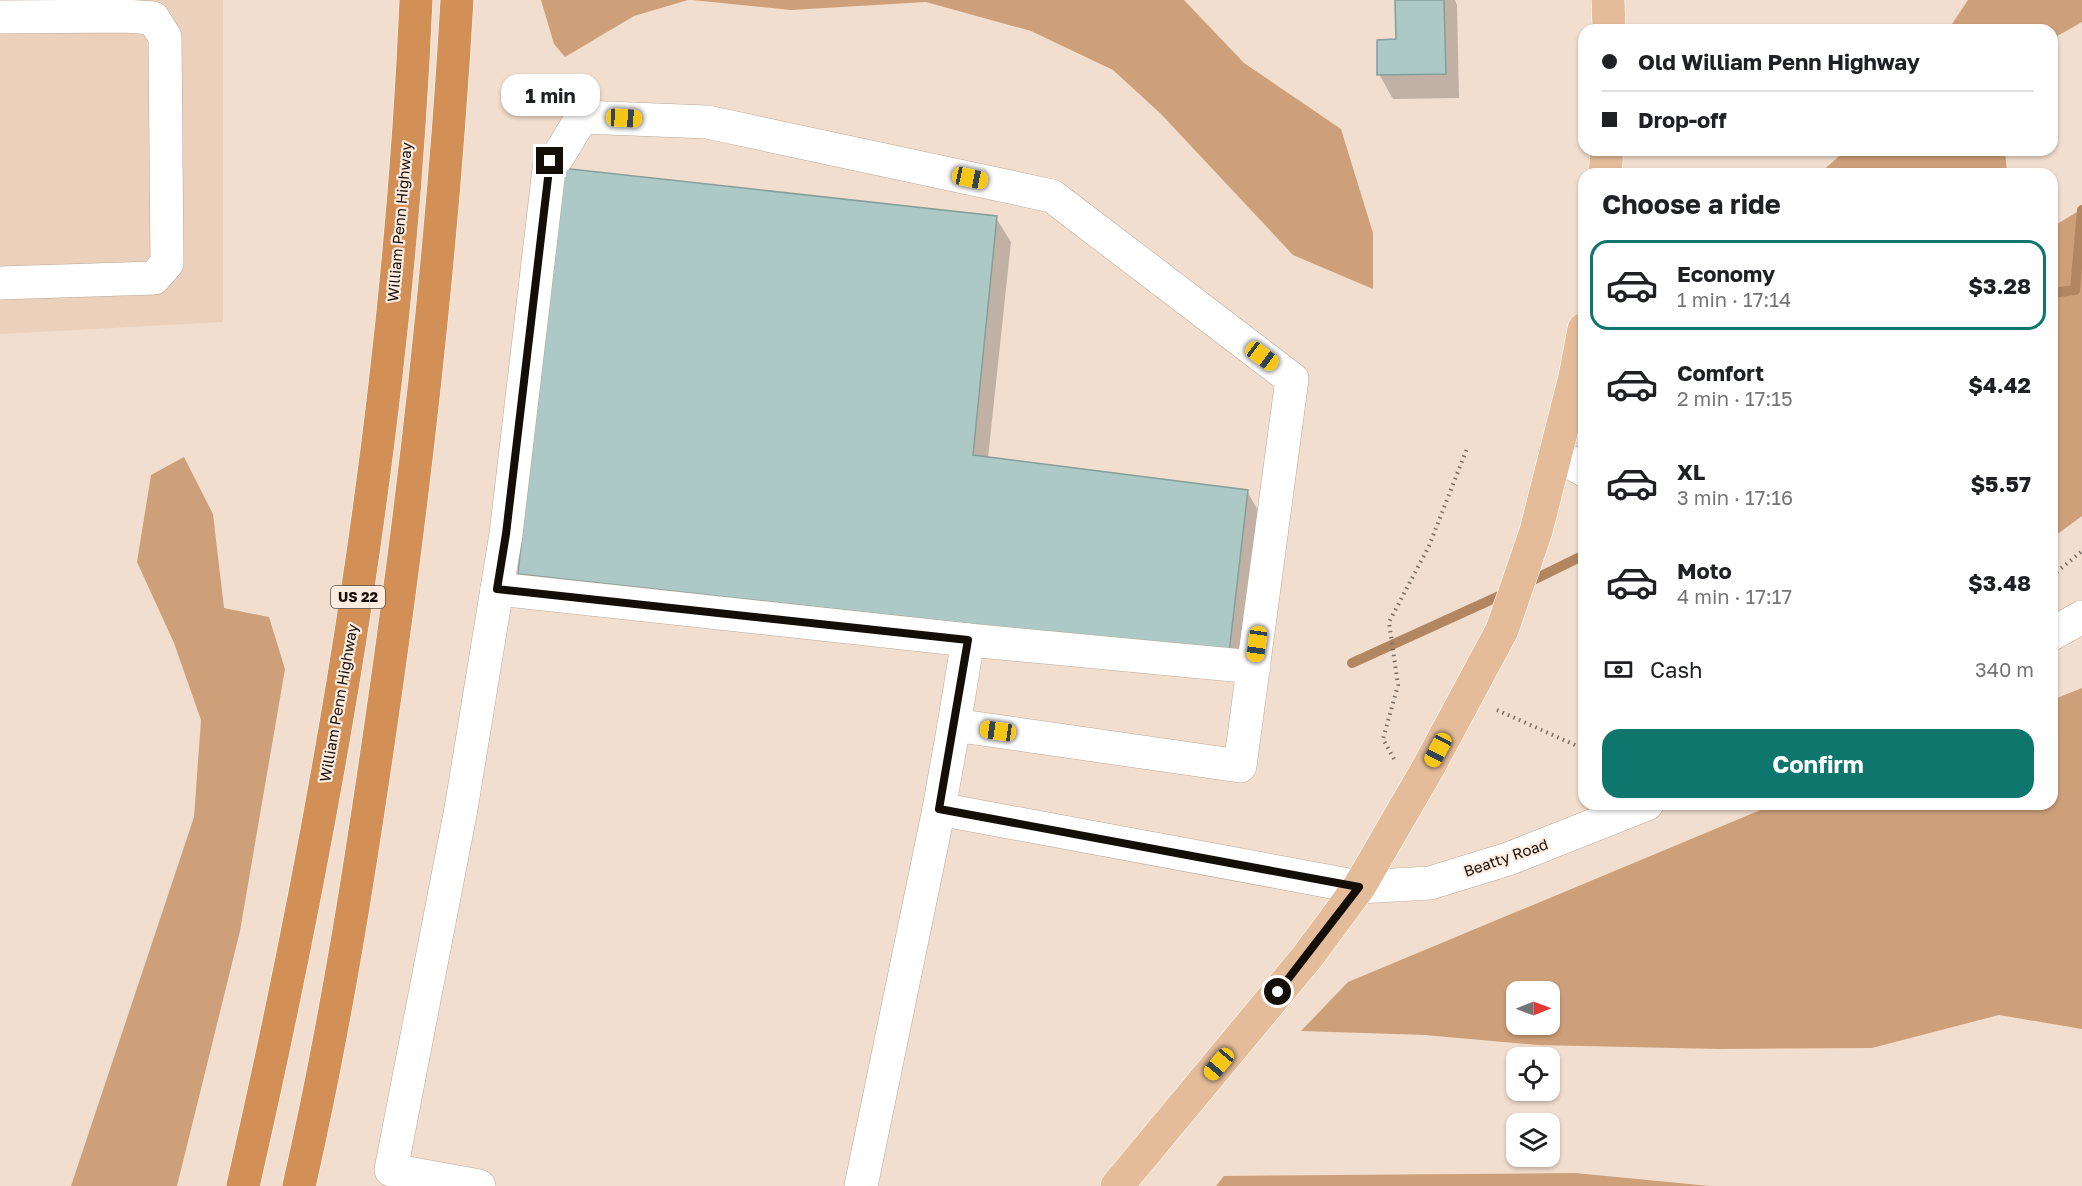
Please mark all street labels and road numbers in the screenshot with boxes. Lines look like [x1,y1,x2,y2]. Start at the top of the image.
street label: William Penn Highway [383,141,415,303]
road number: US 22 [331,586,385,608]
street label: William Penn Highway [315,622,361,783]
street label: Beatty Road [1461,834,1550,880]

